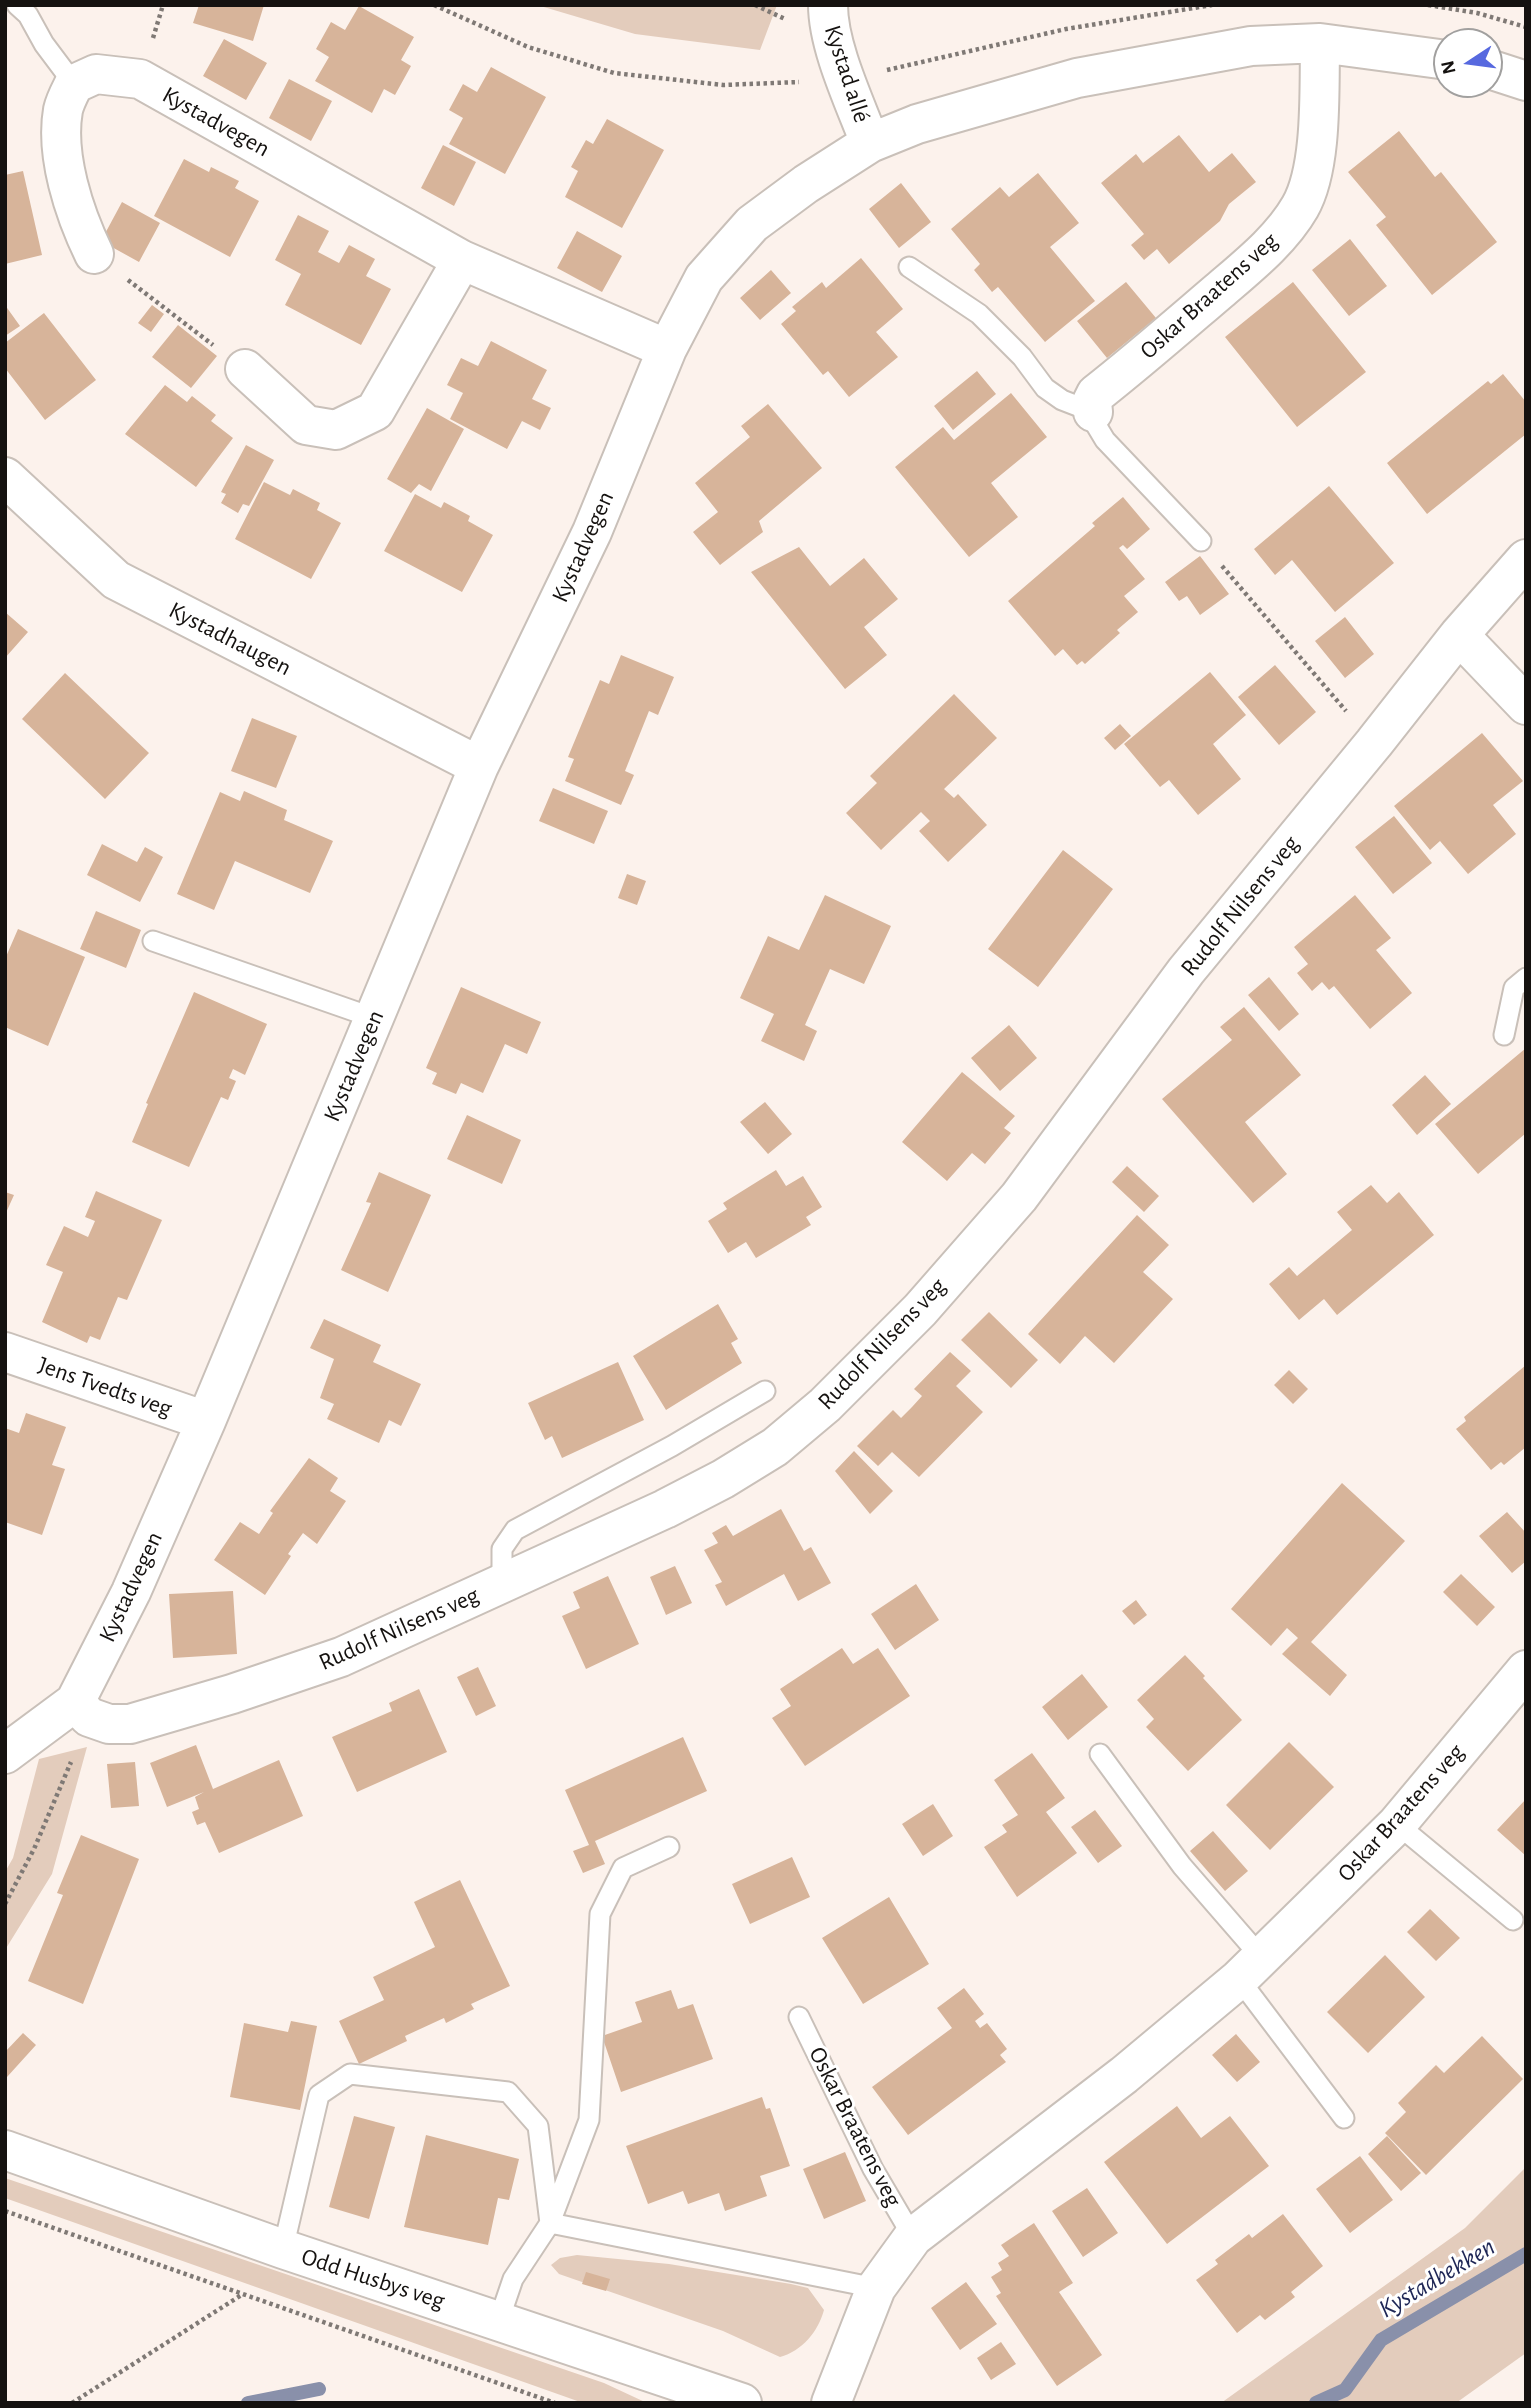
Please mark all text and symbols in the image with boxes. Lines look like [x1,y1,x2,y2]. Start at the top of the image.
street label: Kystad allé [818,22,876,126]
north arrow [1433,28,1503,98]
text: N [1438,59,1460,76]
street label: Kystadvegen [157,81,275,163]
street label: Oskar Braatens veg [1134,227,1284,365]
street label: Kystadvegen [546,487,620,607]
street label: Kystadhaugen [164,596,296,682]
street label: Rudolf Nilsens veg [1175,830,1305,982]
street label: Kystadvegen [318,1006,390,1126]
street label: Rudolf Nilsens veg [812,1272,952,1416]
street label: Jens Tvedts veg [34,1351,176,1423]
street label: Kystadvegen [93,1527,169,1647]
street label: Rudolf Nilsens veg [315,1581,483,1677]
street label: Oskar Braatens veg [1332,1738,1470,1888]
street label: Oskar Braatens veg [802,2042,908,2212]
water label: Kystadbekken [1373,2231,1501,2325]
street label: Odd Husbys veg [298,2242,448,2316]

